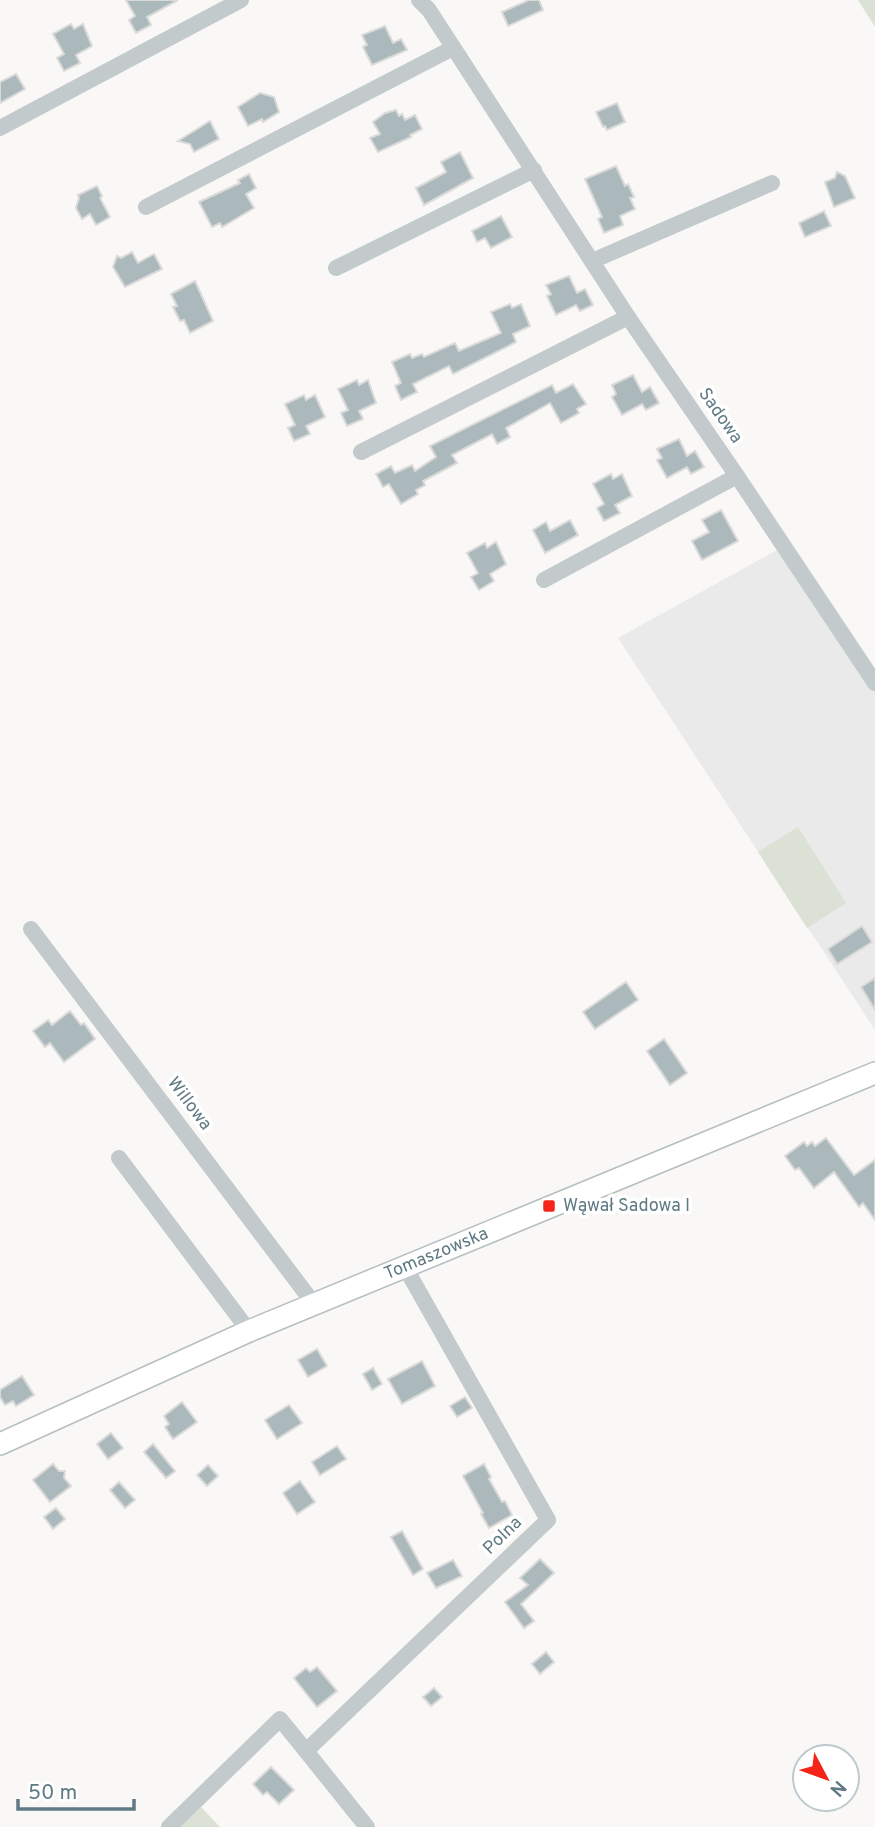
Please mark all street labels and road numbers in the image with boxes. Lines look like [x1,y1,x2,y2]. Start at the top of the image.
street label: Sadowa [693,384,747,448]
street label: Willowa [161,1073,217,1135]
street label: Tomaszowska [381,1222,492,1286]
street label: Polna [479,1512,527,1560]

